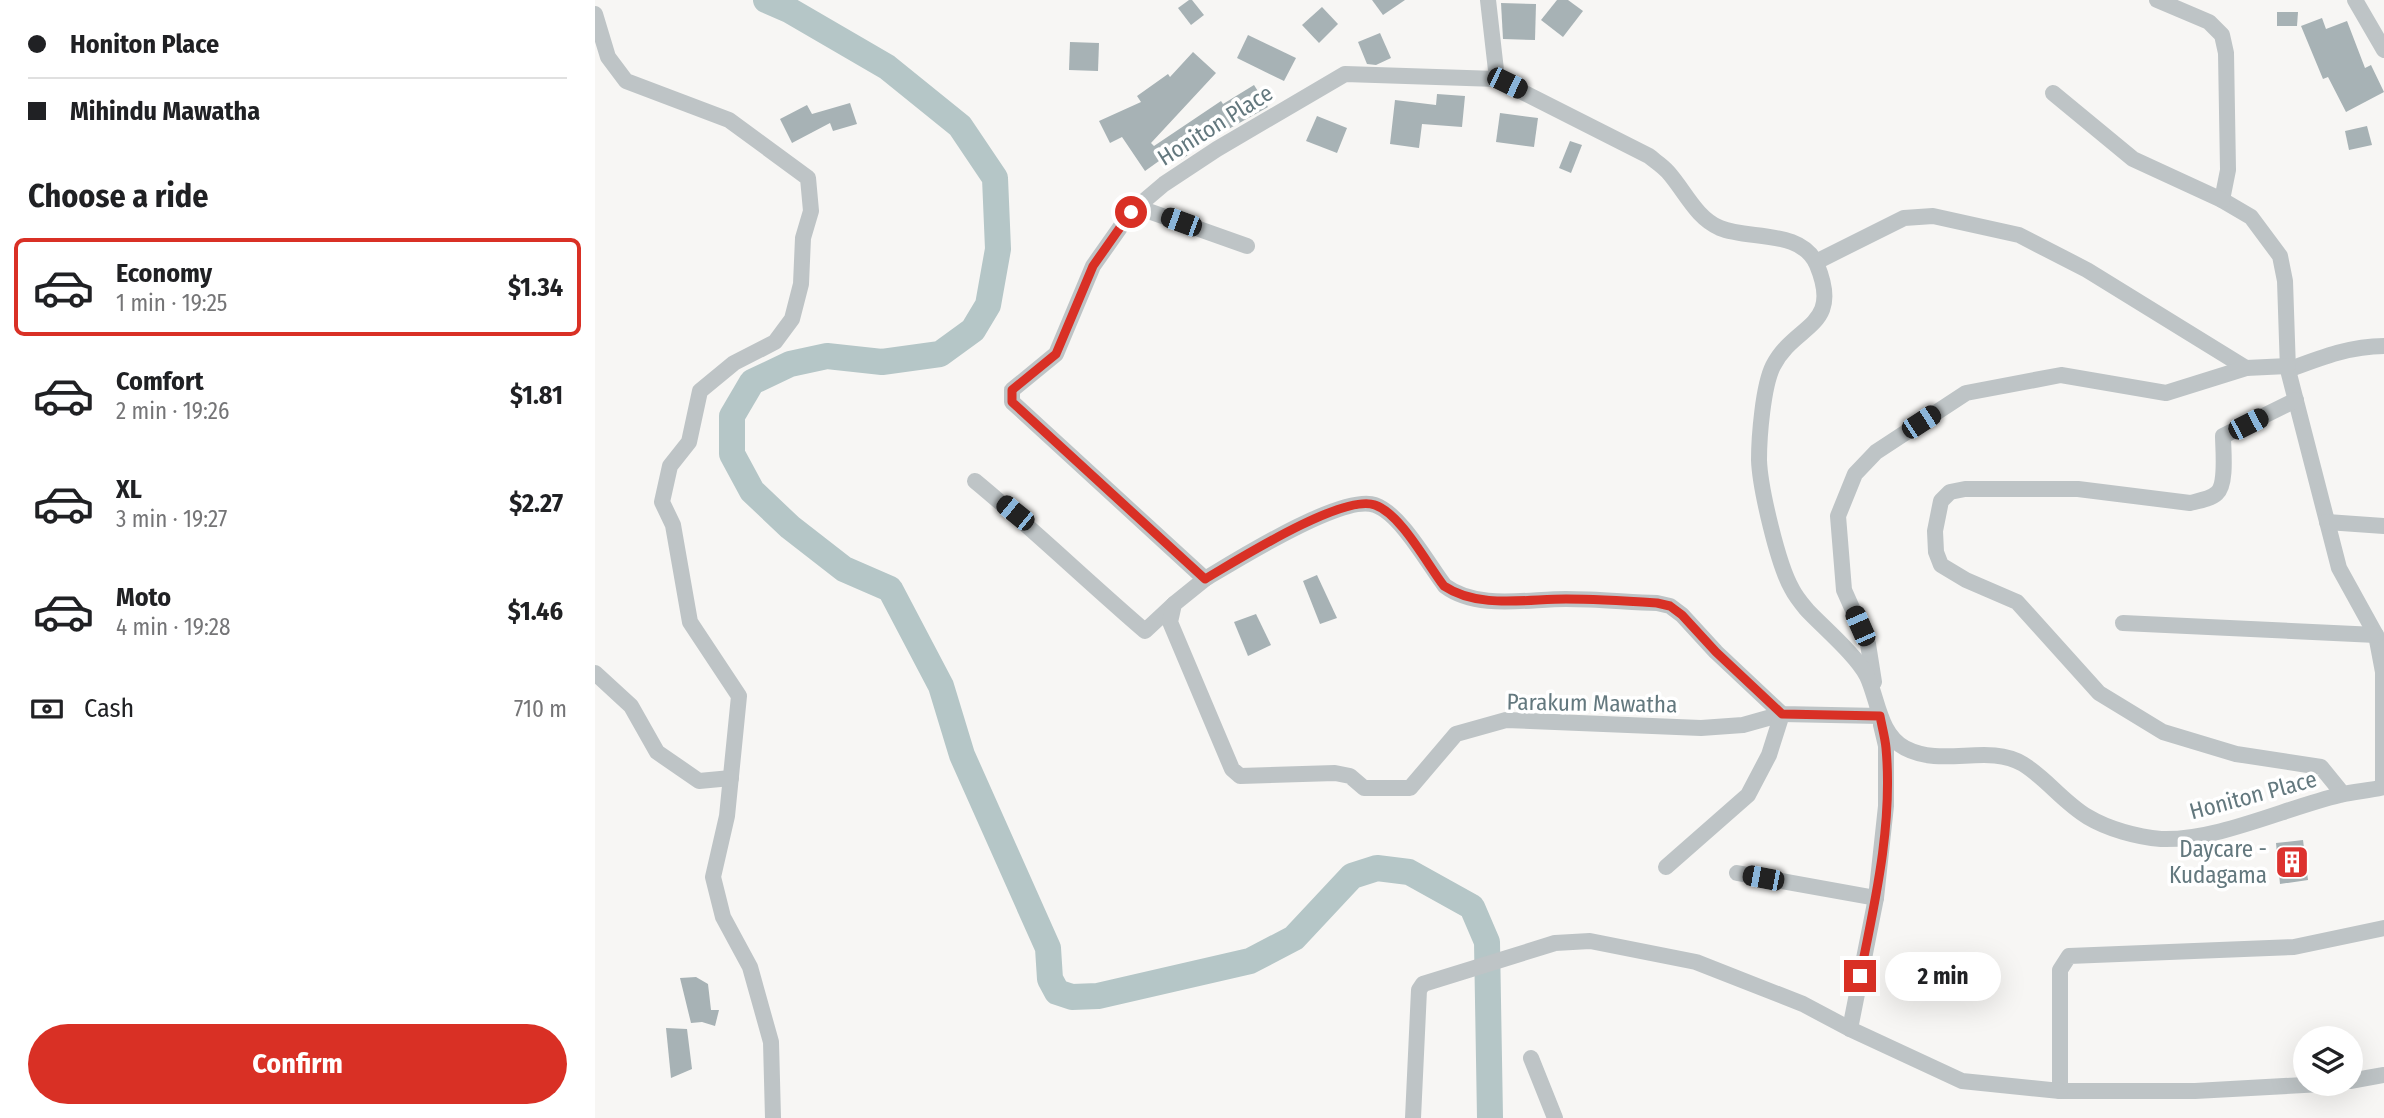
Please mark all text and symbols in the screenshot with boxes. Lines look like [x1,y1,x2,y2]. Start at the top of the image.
text: Honiton Place [70,29,219,60]
car [1484,64,1531,102]
street label: Honiton Place [1152,79,1278,171]
text: Mihindu Mawatha [70,96,260,127]
text: Choose a ride [28,177,209,215]
route start [1115,196,1147,228]
car [1158,205,1205,239]
icon: car [32,256,95,319]
text: Economy [116,258,212,289]
text: $1.34 [508,272,563,303]
text: 1 min · 19:25 [116,289,227,317]
icon: car [32,364,95,427]
text: Comfort [116,366,204,397]
text: $1.81 [510,380,563,411]
text: 2 min · 19:26 [116,397,229,425]
car [1898,402,1945,442]
car [2225,405,2272,443]
icon: car [32,472,95,535]
text: XL [116,474,142,505]
text: $2.27 [509,488,563,519]
car [993,492,1038,534]
text: 3 min · 19:27 [116,505,227,533]
icon: car [32,580,95,643]
text: Moto [116,582,171,613]
text: $1.46 [508,596,563,627]
car [1842,603,1879,649]
text: 4 min · 19:28 [116,613,231,641]
street label: Parakum Mawatha [1506,688,1678,718]
icon: cash [28,690,66,728]
text: Cash [84,693,134,724]
text: 710 m [514,695,567,723]
street label: Honiton Place [2186,765,2320,825]
place label: Daycare - Kudagama [2169,835,2267,889]
building icon: Daycare - Kudagama [2273,843,2311,881]
car [1741,864,1786,892]
callout: 2 min [1885,951,2000,1000]
route end [1844,960,1876,992]
text: 2 min [1918,962,1969,990]
button: Confirm [28,1024,567,1104]
map controls [2293,1026,2363,1096]
button: layers [2293,1026,2363,1096]

